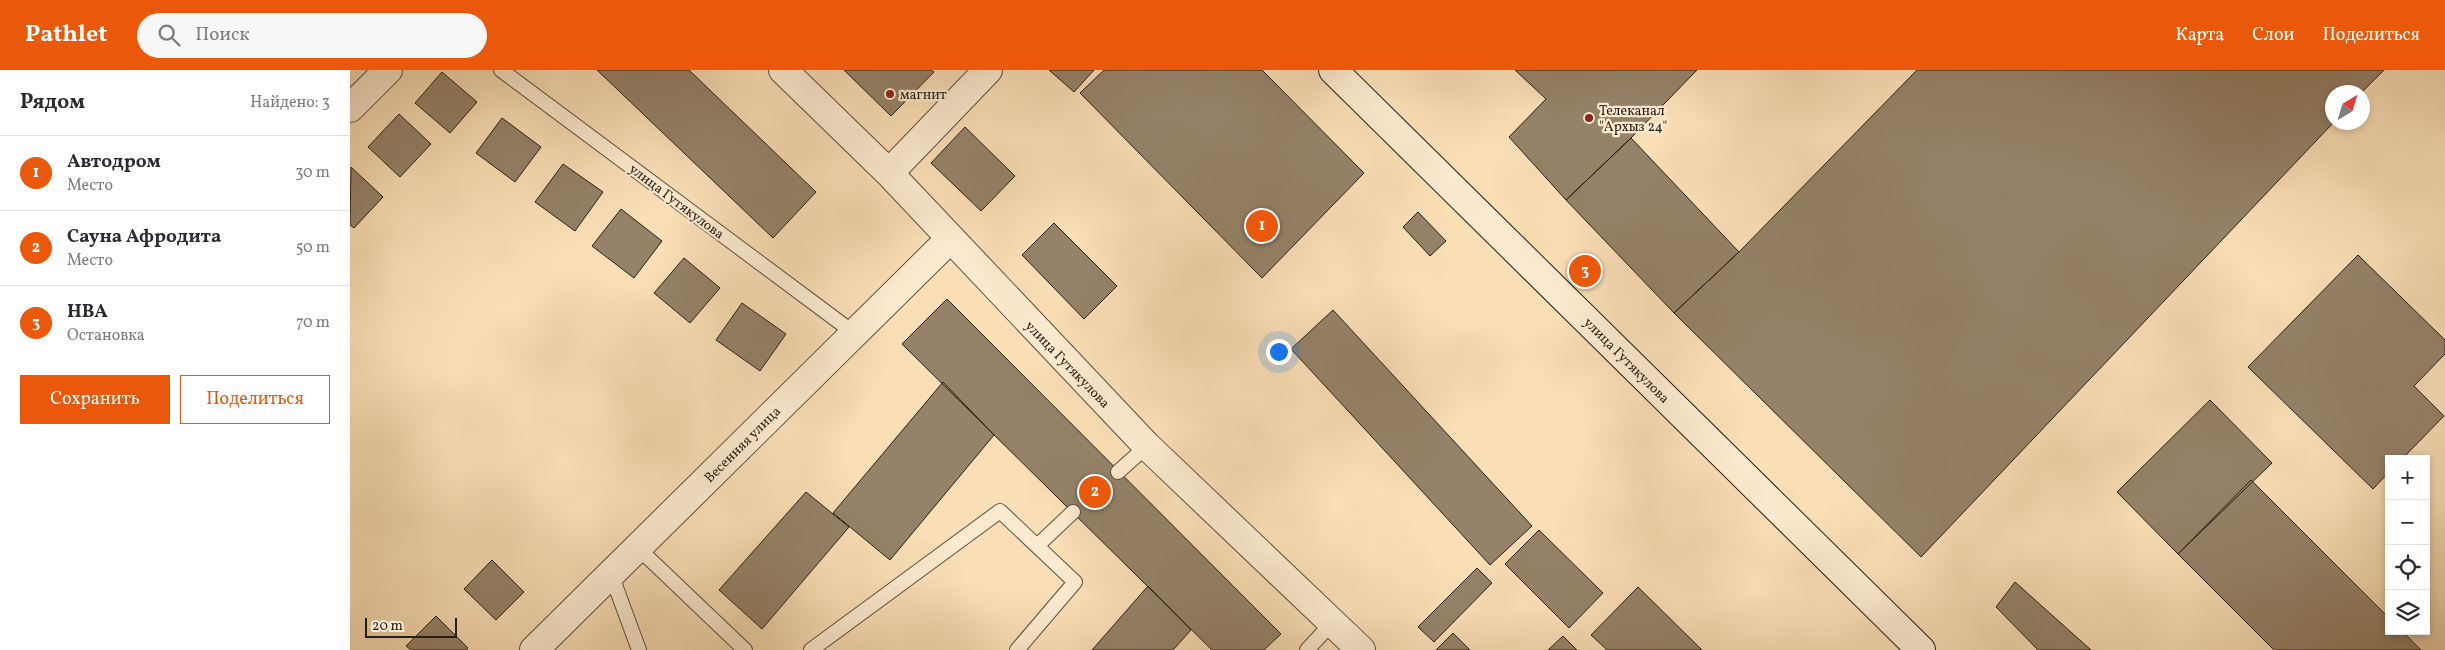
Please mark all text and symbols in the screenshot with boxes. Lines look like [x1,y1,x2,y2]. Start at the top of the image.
search box [137,13,487,58]
text: Pathlet [25,18,107,52]
icon: search [155,21,183,49]
text: Поиск [195,22,250,48]
text: Карта [2176,23,2224,48]
text: Слои [2252,23,2294,48]
text: Поделиться [2322,23,2420,48]
north arrow [2325,85,2370,130]
place label: магнит [900,86,947,105]
text: Рядом [20,88,85,117]
marker: магнит [884,88,896,100]
text: Найдено: 3 [250,92,330,114]
place label: Телеканал "Архыз 24" [1599,102,1667,137]
marker: Телеканал "Архыз 24" [1583,112,1595,124]
text: Автодром [67,149,161,175]
street label: улица Гутякулова [625,160,728,244]
text: 1 [33,162,39,184]
text: 30 m [295,162,330,184]
text: Место [67,175,113,197]
pin: 1 [1246,207,1278,245]
text: Сауна Афродита [67,224,221,250]
text: 2 [32,237,40,259]
text: 50 m [296,237,330,259]
text: Место [67,250,113,272]
pin: 3 [1569,252,1601,290]
text: НВА [67,299,108,325]
text: 3 [32,312,40,334]
text: 70 m [296,312,330,334]
street label: улица Гутякулова [1579,314,1673,408]
street label: улица Гутякулова [1020,317,1114,413]
text: Остановка [67,325,145,347]
your location [1266,339,1292,365]
button: Сохранить [20,375,170,424]
button: Поделиться [180,375,330,424]
street label: Весенняя улица [701,403,786,488]
map controls [2385,455,2430,635]
button: + [2385,455,2430,500]
pin: 2 [1079,473,1111,511]
button: − [2385,500,2430,545]
button: locate [2385,545,2430,590]
button: layers [2385,590,2430,635]
scale bar [365,615,458,638]
text: 20 m [372,617,403,636]

